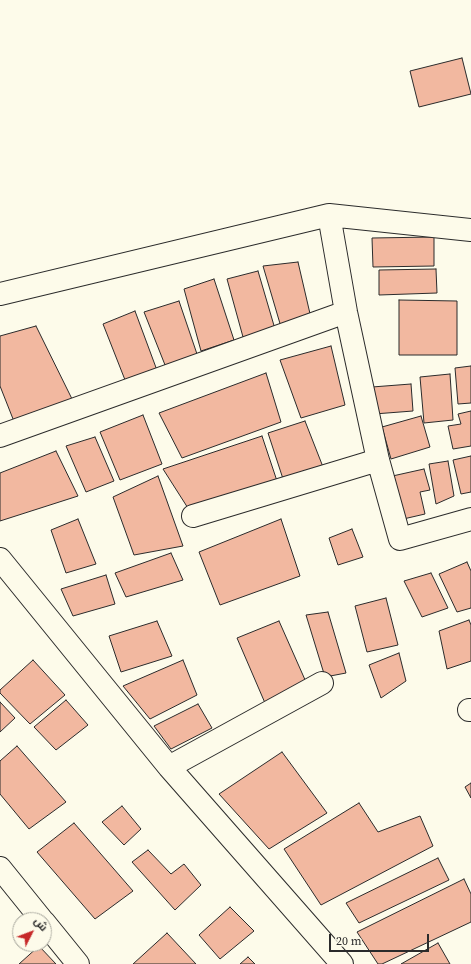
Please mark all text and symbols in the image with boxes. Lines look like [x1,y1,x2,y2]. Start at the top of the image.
north arrow [12,912,52,952]
text: ش [30,914,51,935]
scale bar [331,926,431,952]
text: 20 m [336,933,362,949]

